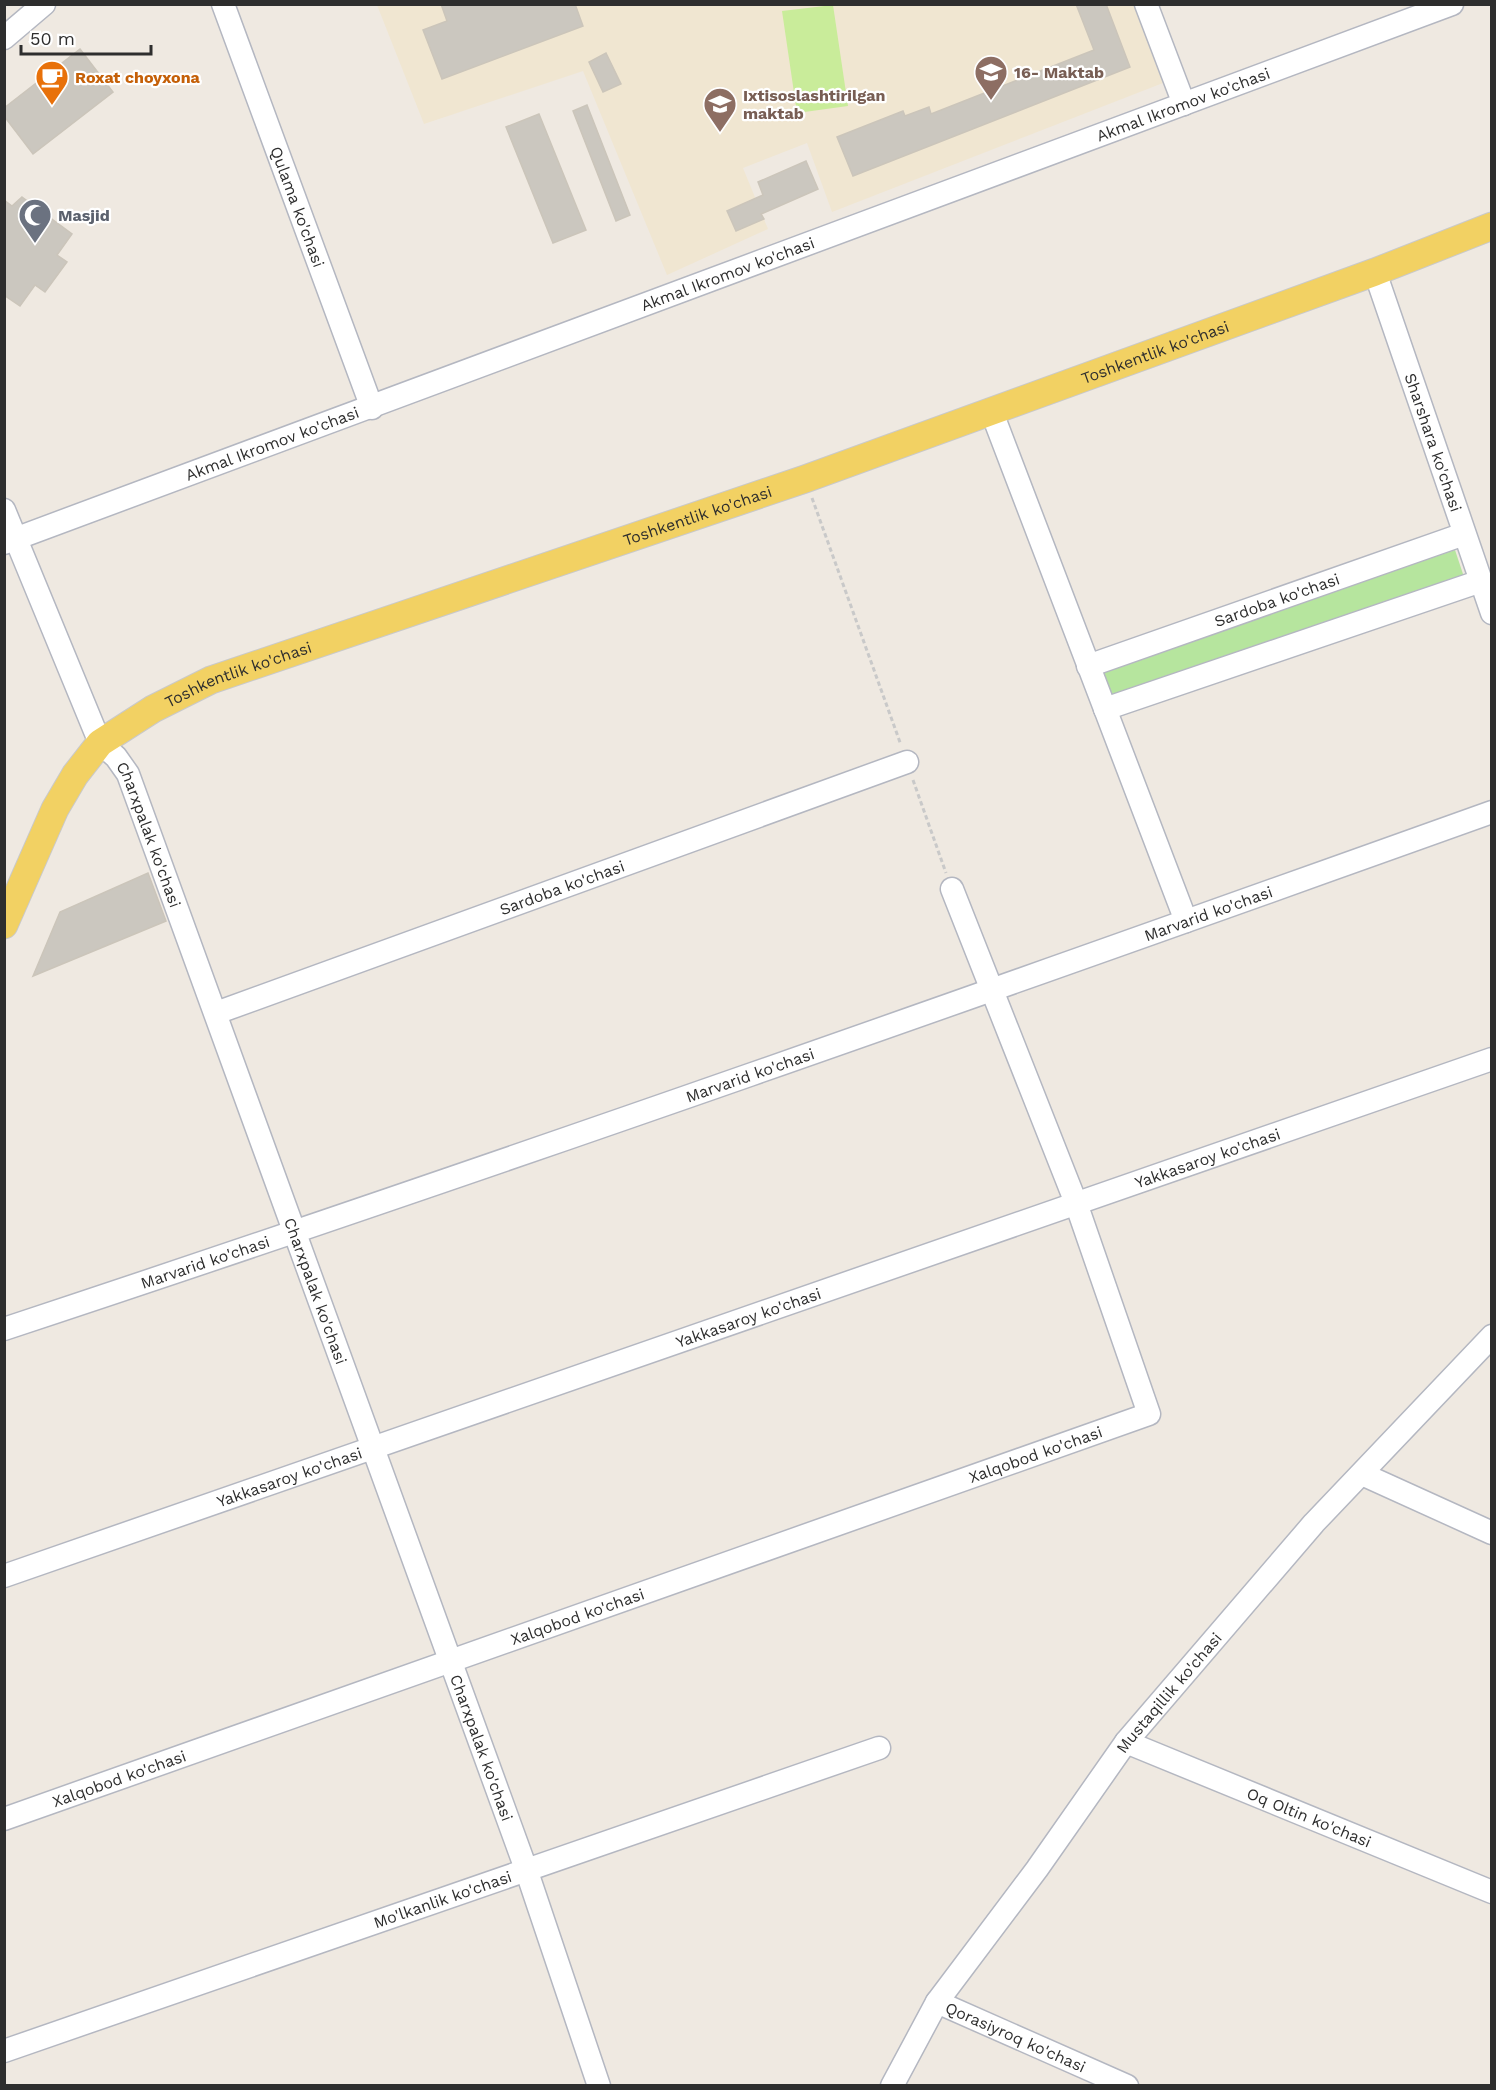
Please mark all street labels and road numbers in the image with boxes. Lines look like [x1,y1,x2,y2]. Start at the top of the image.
street label: Akmal Ikromov ko'chasi [1094,63,1272,145]
street label: Qulama ko'chasi [267,144,329,270]
street label: Akmal Ikromov ko'chasi [638,233,817,315]
street label: Toshkentlik ko'chasi [1078,316,1232,387]
street label: Sharshara ko'chasi [1401,370,1466,514]
street label: Akmal Ikromov ko'chasi [183,402,361,484]
street label: Toshkentlik ko'chasi [620,481,774,549]
street label: Sardoba ko'chasi [1212,569,1342,630]
street label: Toshkentlik ko'chasi [162,637,314,711]
street label: Charxpalak ko'chasi [113,758,185,910]
street label: Sardoba ko'chasi [497,856,627,919]
street label: Marvarid ko'chasi [1141,882,1275,945]
street label: Marvarid ko'chasi [683,1044,817,1106]
street label: Yakkasaroy ko'chasi [1132,1124,1283,1192]
street label: Charxpalak ko'chasi [281,1215,351,1367]
street label: Marvarid ko'chasi [138,1231,272,1292]
street label: Yakkasaroy ko'chasi [673,1283,824,1351]
street label: Xalqobod ko'chasi [966,1422,1105,1487]
street label: Yakkasaroy ko'chasi [214,1443,364,1511]
street label: Xalqobod ko'chasi [508,1584,647,1649]
street label: Mustaqillik ko'chasi [1112,1629,1225,1756]
street label: Charxpalak ko'chasi [447,1672,517,1823]
street label: Xalqobod ko'chasi [50,1746,188,1811]
street label: Oq Oltin ko'chasi [1244,1783,1374,1851]
street label: Mo'lkanlik ko'chasi [371,1866,514,1932]
street label: Qorasiyroq ko'chasi [943,1997,1089,2076]

